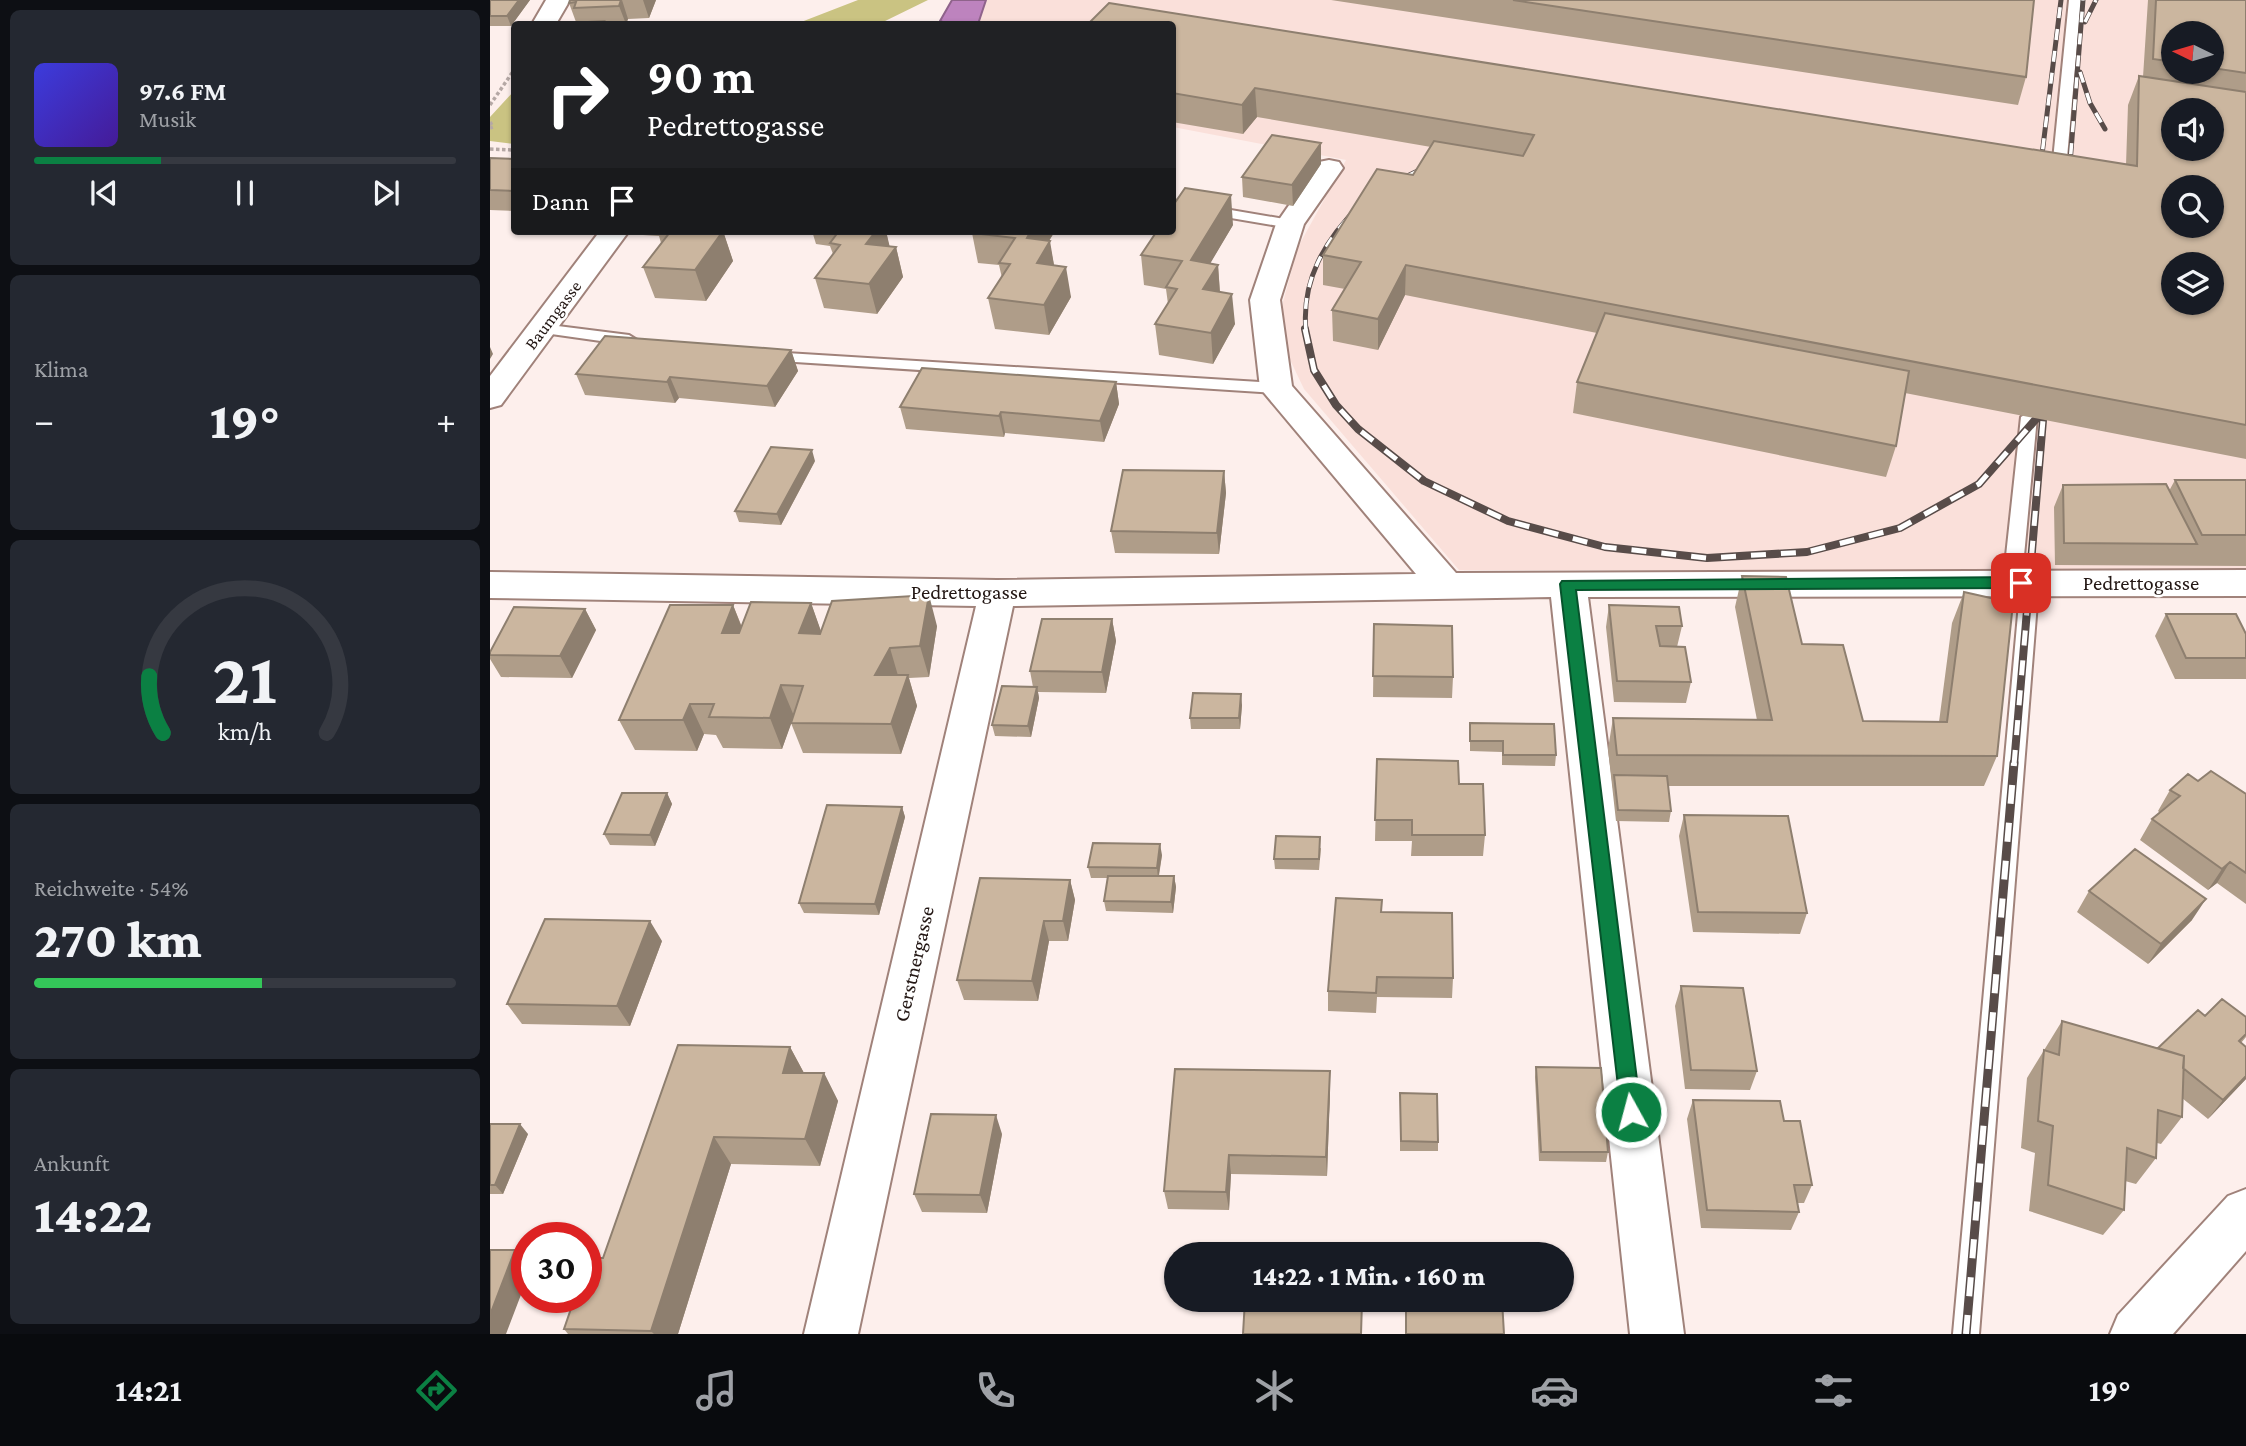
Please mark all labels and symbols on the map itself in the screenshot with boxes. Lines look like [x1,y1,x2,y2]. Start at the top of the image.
north arrow [2161,21,2224,84]
street label: Baumgasse [521,276,585,353]
pin [1991,553,2051,613]
street label: Pedrettogasse [2083,571,2199,595]
street label: Pedrettogasse [911,580,1027,604]
street label: Gerstnergasse [889,904,939,1024]
position arrow [1594,1075,1668,1149]
speed limit sign: 30 [511,1222,602,1313]

